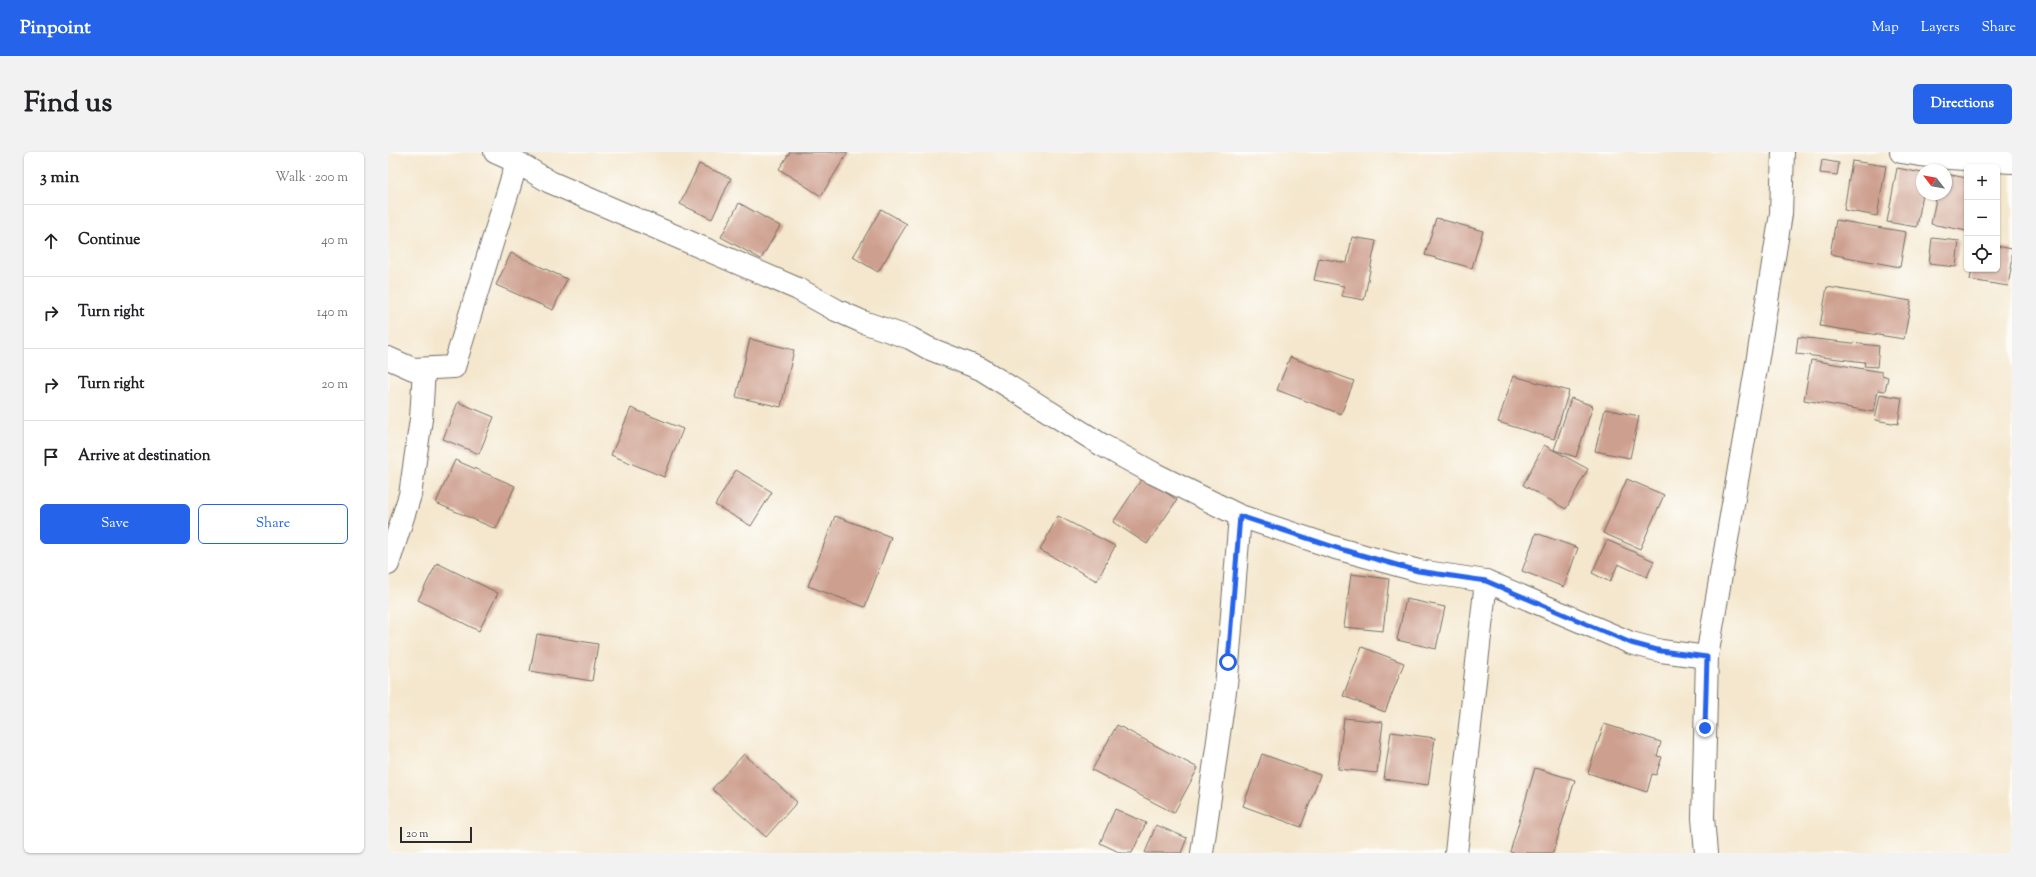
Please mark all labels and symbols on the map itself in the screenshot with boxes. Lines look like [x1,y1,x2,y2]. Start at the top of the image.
north arrow [1916,164,1952,200]
route start [1219,653,1237,671]
route end [1696,719,1714,737]
scale bar [400,825,472,844]

